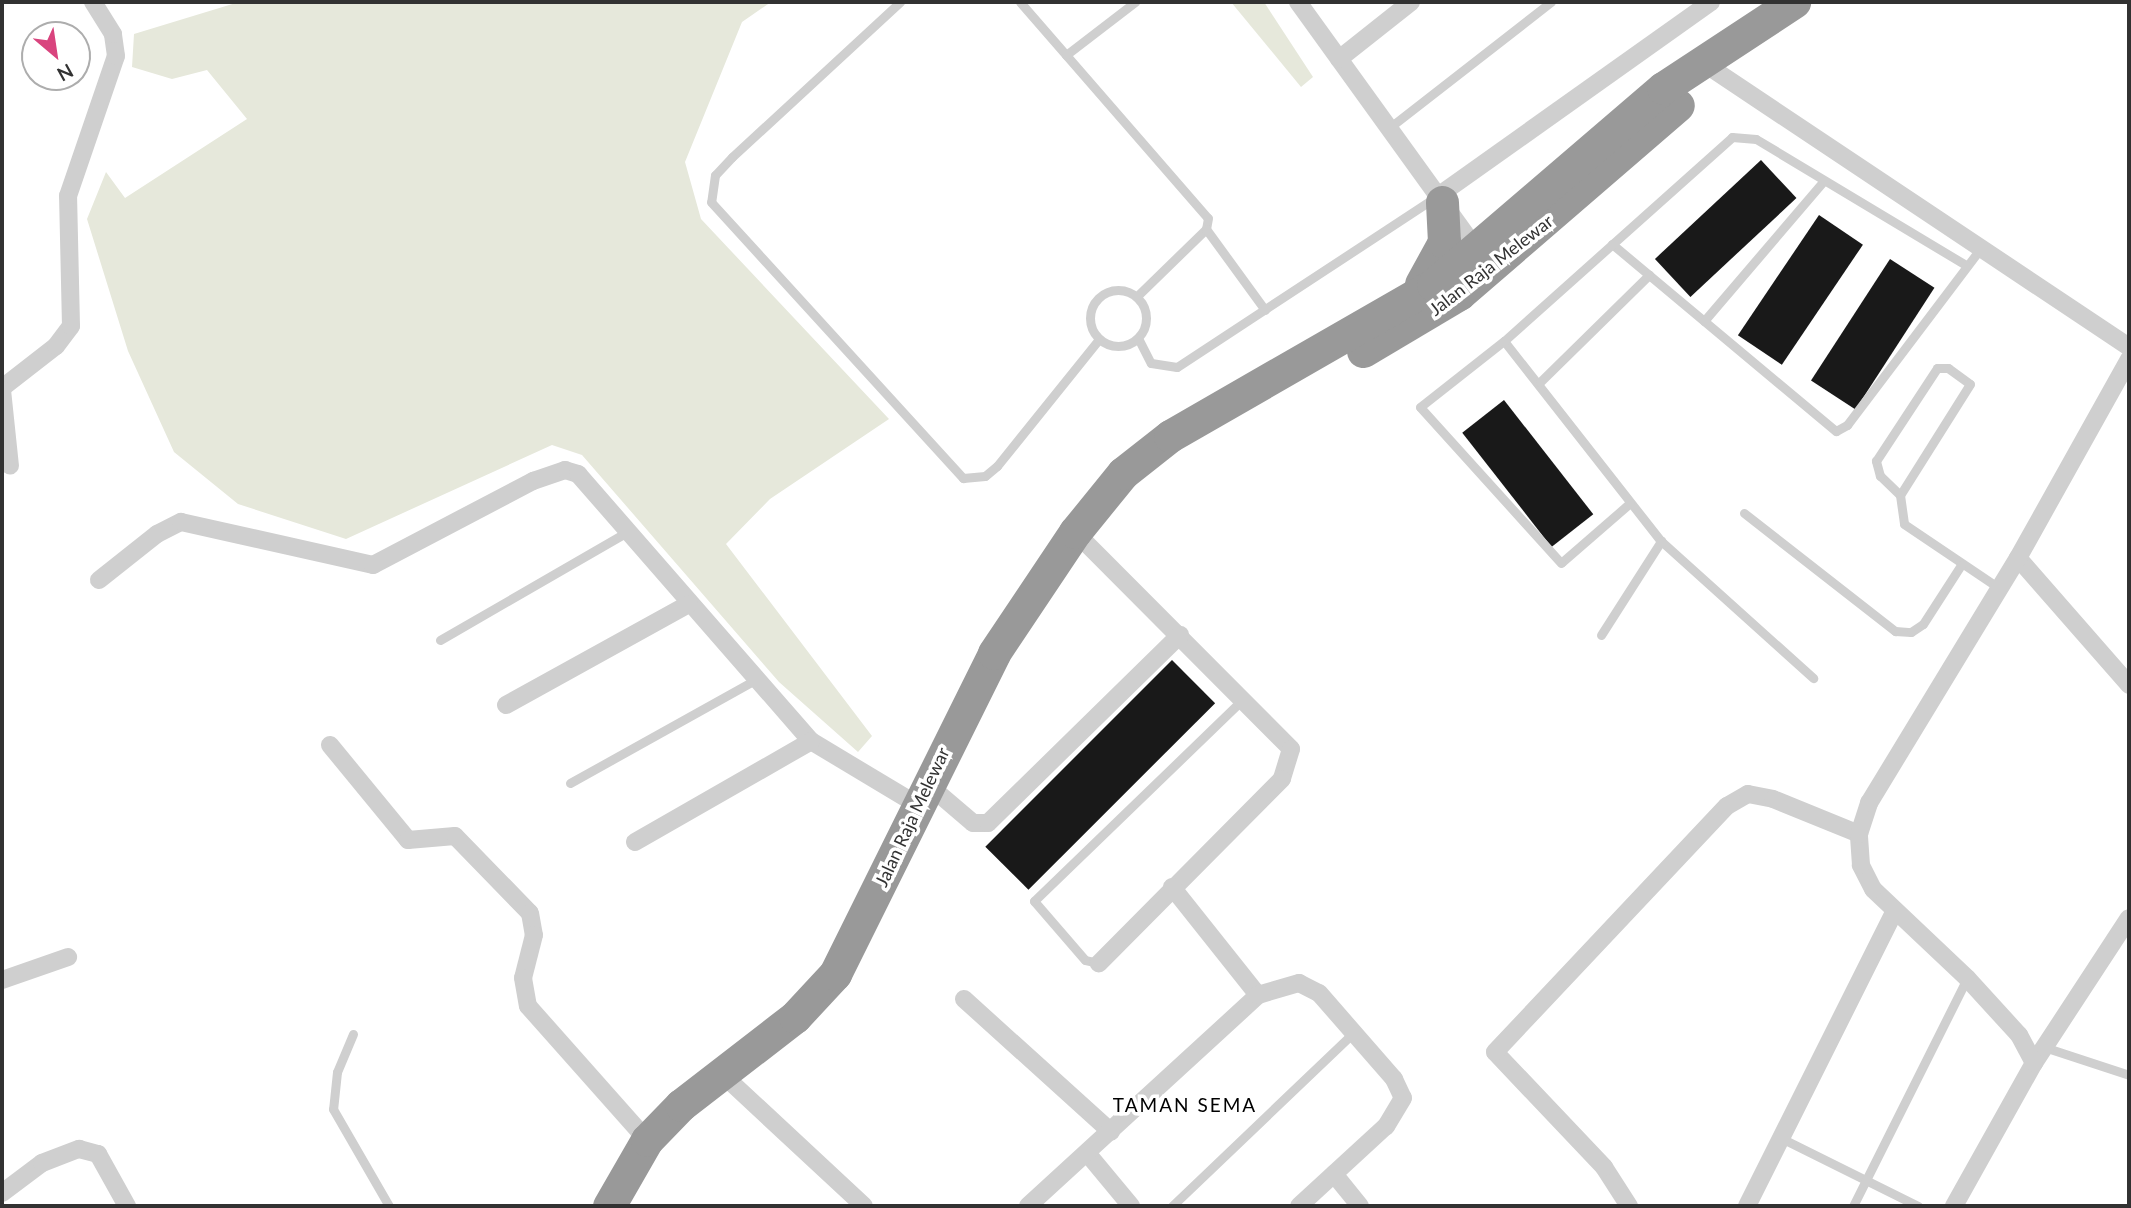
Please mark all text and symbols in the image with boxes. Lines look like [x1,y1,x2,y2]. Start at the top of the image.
north arrow [21,21,91,91]
text: N [53,59,77,87]
street label: Jalan Raja Melewar [1425,210,1557,320]
street label: Jalan Raja Melewar [870,744,954,890]
district label: TAMAN SEMA [1114,1094,1256,1116]

